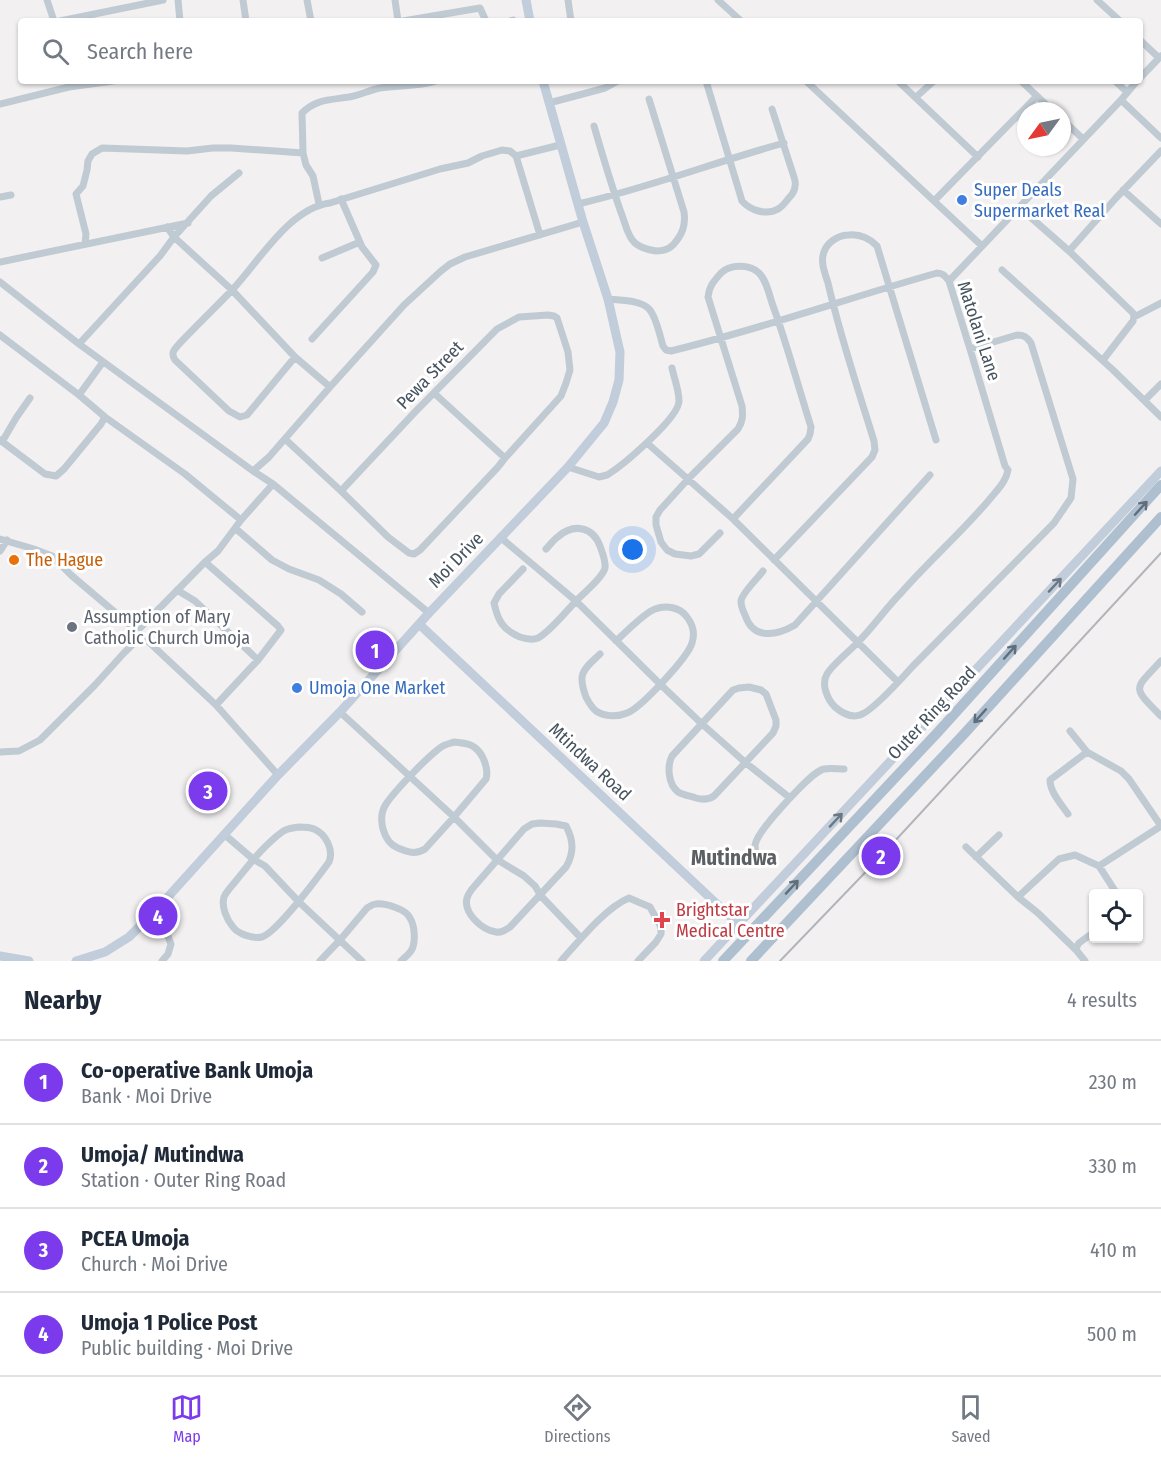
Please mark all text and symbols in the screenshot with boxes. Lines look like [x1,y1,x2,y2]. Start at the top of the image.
search box [18,18,1143,84]
icon: search [39,35,72,68]
text: Search here [87,38,193,65]
north arrow [1017,102,1071,156]
place label: Super Deals Supermarket Real [974,179,1105,222]
marker: Super Deals Supermarket Real [955,193,969,207]
street label: Matolani Lane [953,278,1005,384]
street label: Pewa Street [392,336,468,414]
one-way arrow [1134,500,1148,515]
street label: Moi Drive [424,527,488,593]
your location [618,535,647,564]
place label: The Hague [26,549,103,571]
marker: The Hague [7,553,21,567]
one-way arrow [1047,578,1061,593]
place label: Assumption of Mary Catholic Church Umoja [84,606,250,649]
marker: Assumption of Mary Catholic Church Umoja [65,620,79,634]
pin: 1 [356,628,394,672]
one-way arrow [1003,645,1017,660]
street label: Outer Ring Road [883,662,981,764]
place label: Umoja One Market [309,677,445,699]
marker: Umoja One Market [290,681,304,695]
one-way arrow [973,708,987,723]
street label: Mtindwa Road [544,718,636,806]
pin: 3 [188,768,228,814]
one-way arrow [829,813,843,828]
pin: 2 [862,834,900,878]
district label: Mutindwa [691,845,777,871]
one-way arrow [785,880,799,895]
map controls [1089,889,1143,943]
button: locate [1089,889,1143,943]
pin: 4 [138,894,178,938]
place label: Brightstar Medical Centre [676,899,785,942]
marker: Brightstar Medical Centre [653,911,671,929]
text: Nearby [24,985,101,1016]
text: 4 results [1067,988,1137,1012]
text: Co-operative Bank Umoja [81,1057,313,1084]
text: 1 [39,1070,48,1094]
text: 230 m [1089,1070,1137,1094]
text: Bank · Moi Drive [81,1084,212,1108]
text: Umoja/ Mutindwa [81,1141,244,1168]
text: 2 [39,1154,48,1178]
text: 330 m [1088,1154,1137,1178]
text: Station · Outer Ring Road [81,1168,286,1192]
text: PCEA Umoja [81,1225,190,1252]
text: 3 [39,1238,48,1262]
text: 410 m [1090,1238,1137,1262]
text: Church · Moi Drive [81,1252,228,1276]
text: Umoja 1 Police Post [81,1309,258,1336]
text: 4 [38,1322,49,1346]
text: 500 m [1087,1322,1137,1346]
text: Public building · Moi Drive [81,1336,293,1360]
tab: Map [170,1391,203,1446]
tab: Directions [544,1391,611,1446]
tab: Saved [951,1391,991,1446]

